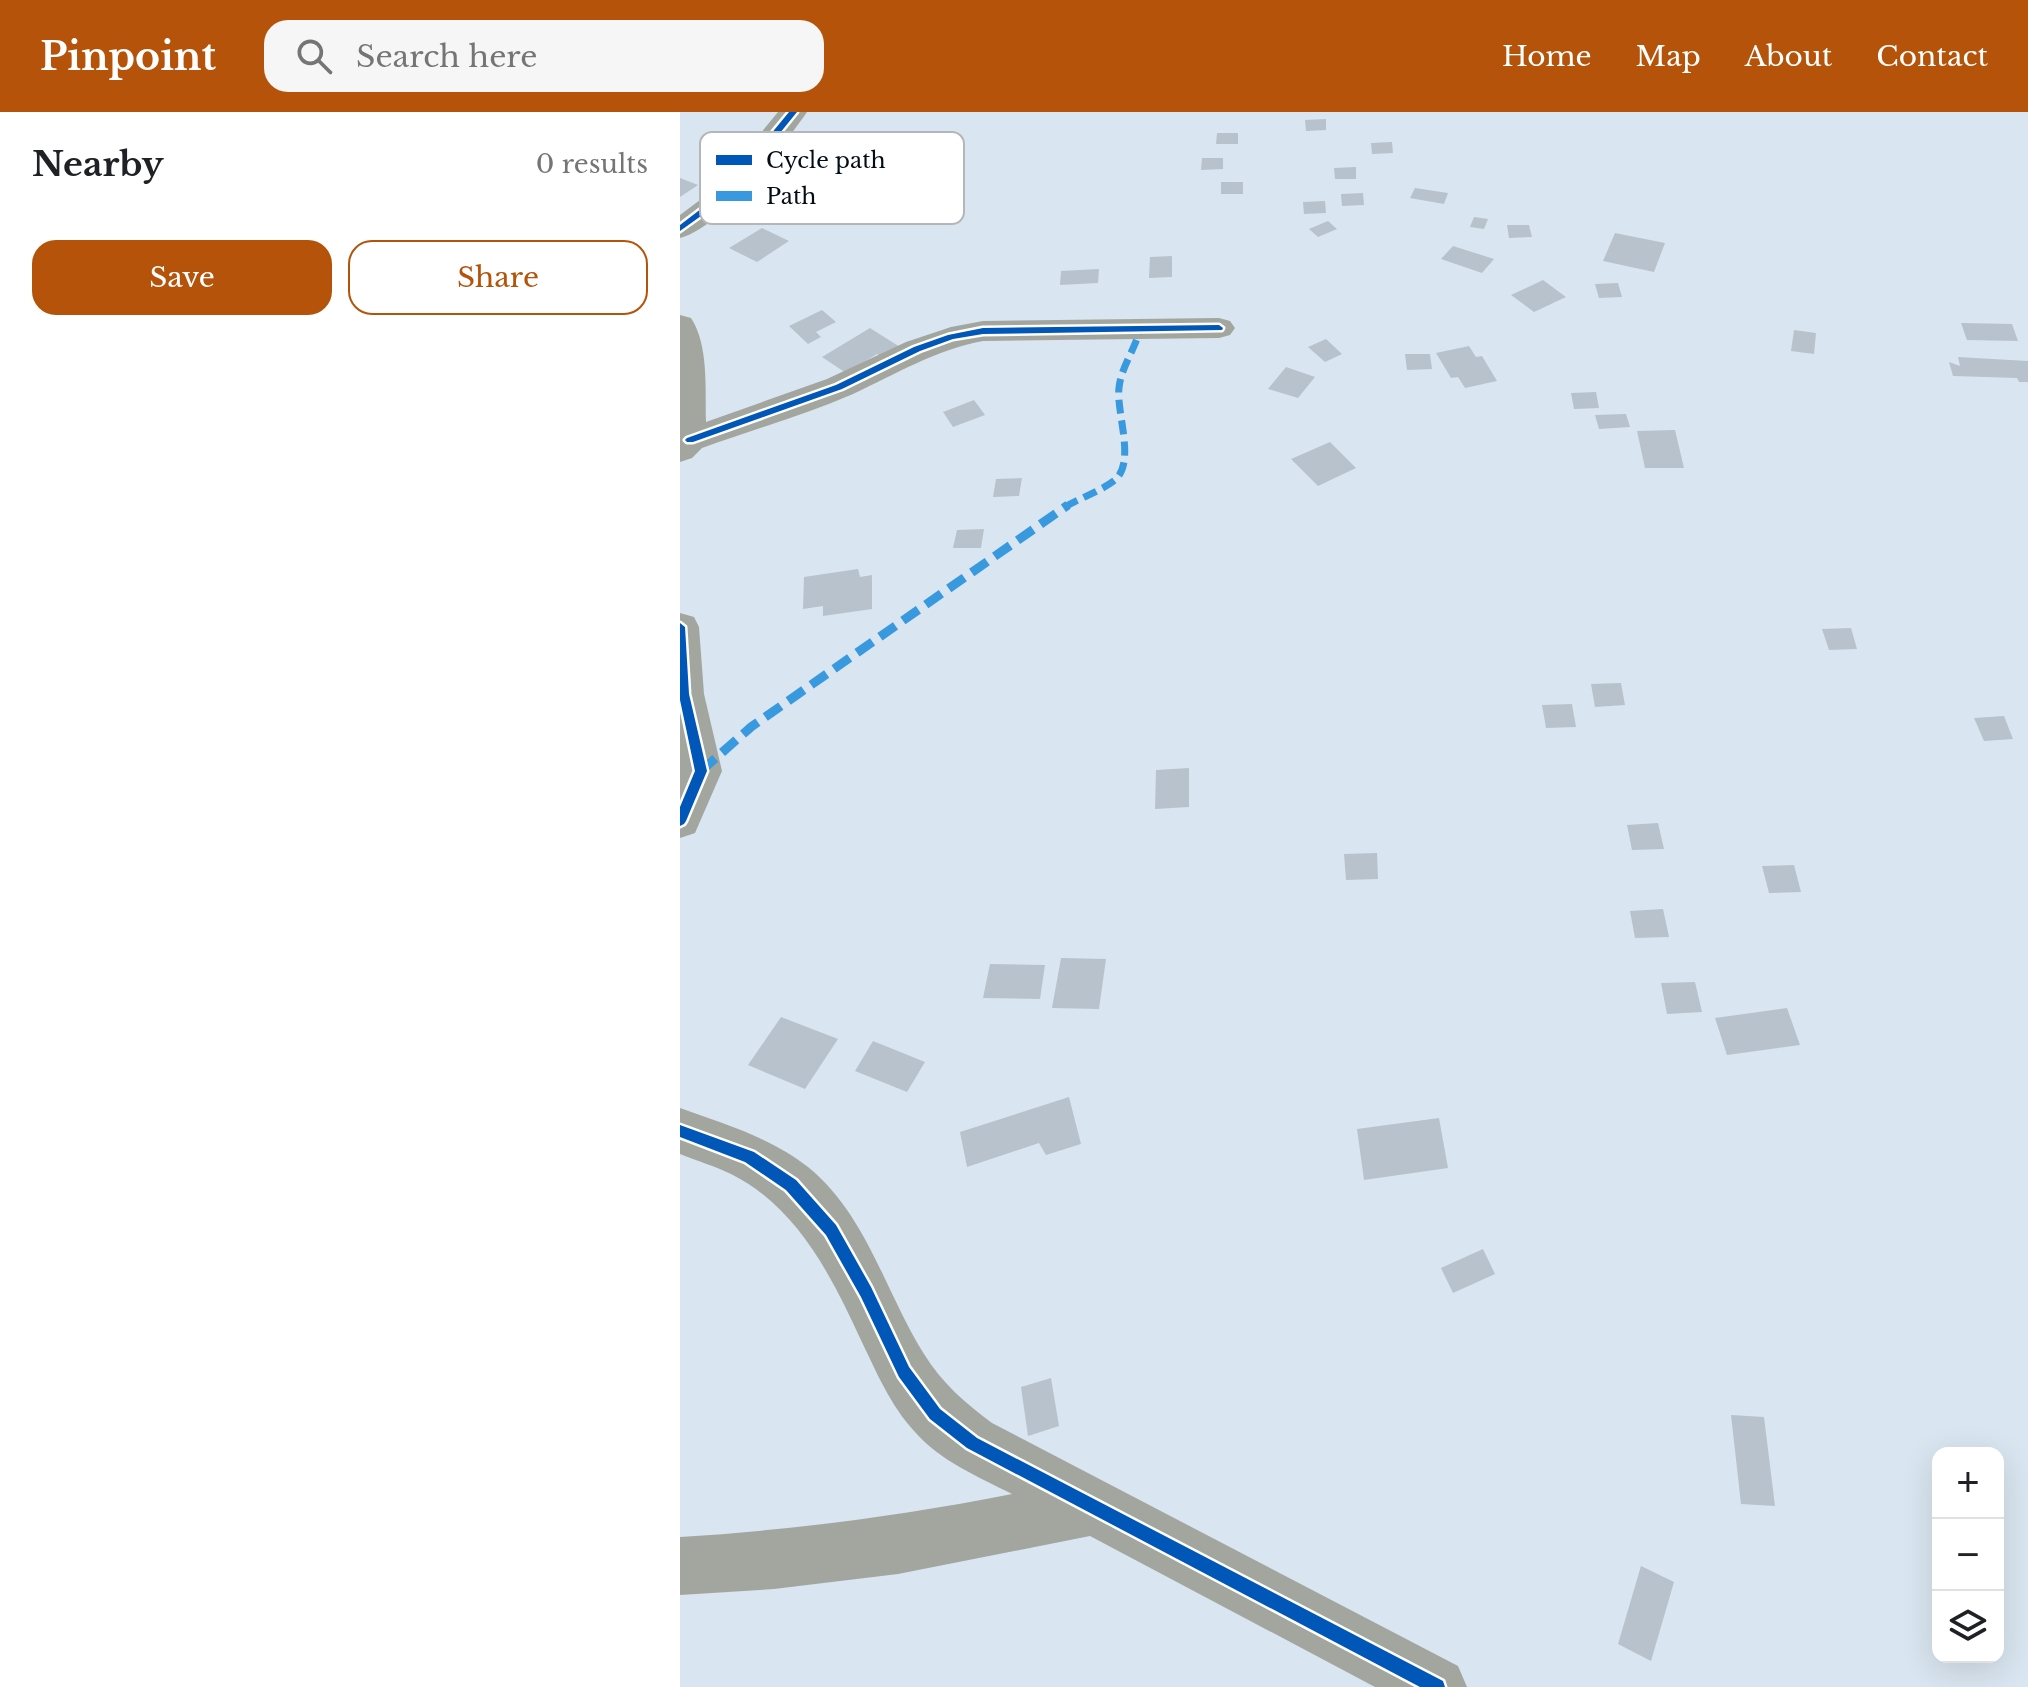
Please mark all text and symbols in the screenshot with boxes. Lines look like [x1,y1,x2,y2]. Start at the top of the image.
search box [264,20,824,92]
text: Pinpoint [40,33,216,80]
icon: search [292,34,336,78]
text: Search here [356,38,538,75]
text: Home [1502,39,1592,74]
text: Map [1636,39,1701,74]
text: About [1745,39,1832,74]
text: Contact [1876,39,1988,74]
legend [700,132,964,224]
text: Nearby [32,143,164,185]
text: Cycle path [766,147,886,174]
text: 0 results [536,148,648,180]
text: Path [766,183,817,210]
button: Save [32,240,332,315]
button: Share [348,240,648,315]
map controls [1932,1447,2004,1663]
button: + [1932,1447,2004,1519]
button: − [1932,1519,2004,1591]
button: layers [1932,1591,2004,1663]

